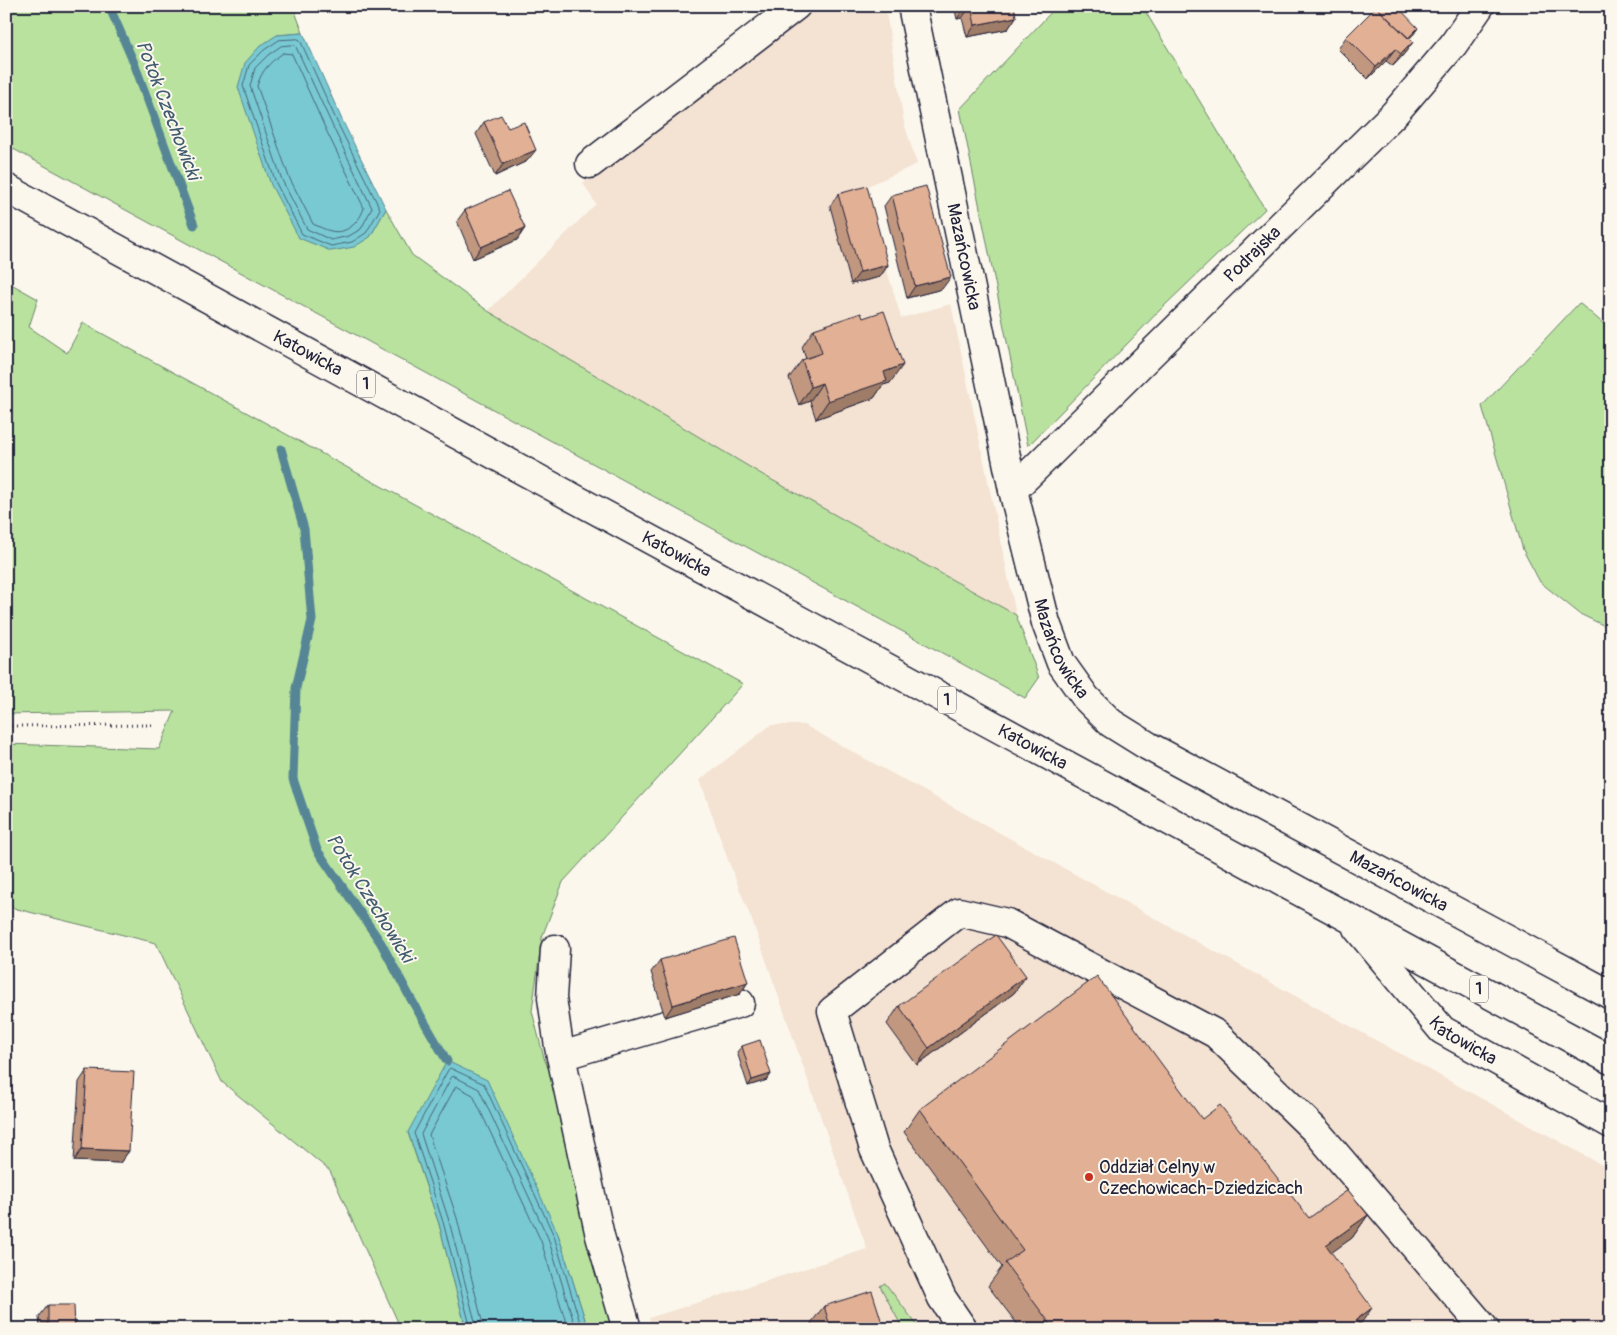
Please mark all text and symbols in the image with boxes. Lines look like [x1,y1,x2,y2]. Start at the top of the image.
water label: Potok Czechowicki [130,37,207,186]
street label: Mazańcowicka [942,201,987,312]
street label: Podrajska [1219,221,1286,287]
street label: Katowicka [269,325,347,381]
road number: 1 [357,370,375,398]
street label: Katowicka [638,526,716,582]
street label: Mazańcowicka [1029,596,1094,703]
road number: 1 [938,686,956,714]
street label: Katowicka [994,719,1072,775]
water label: Potok Czechowicki [321,829,421,969]
street label: Mazańcowicka [1346,845,1452,917]
road number: 1 [1470,976,1488,1002]
street label: Katowicka [1424,1011,1501,1070]
place label: Oddział Celny w Czechowicach-Dziedzicach [1099,1156,1303,1200]
marker: Oddział Celny w Czechowicach-Dziedzicach [1083,1171,1095,1183]

